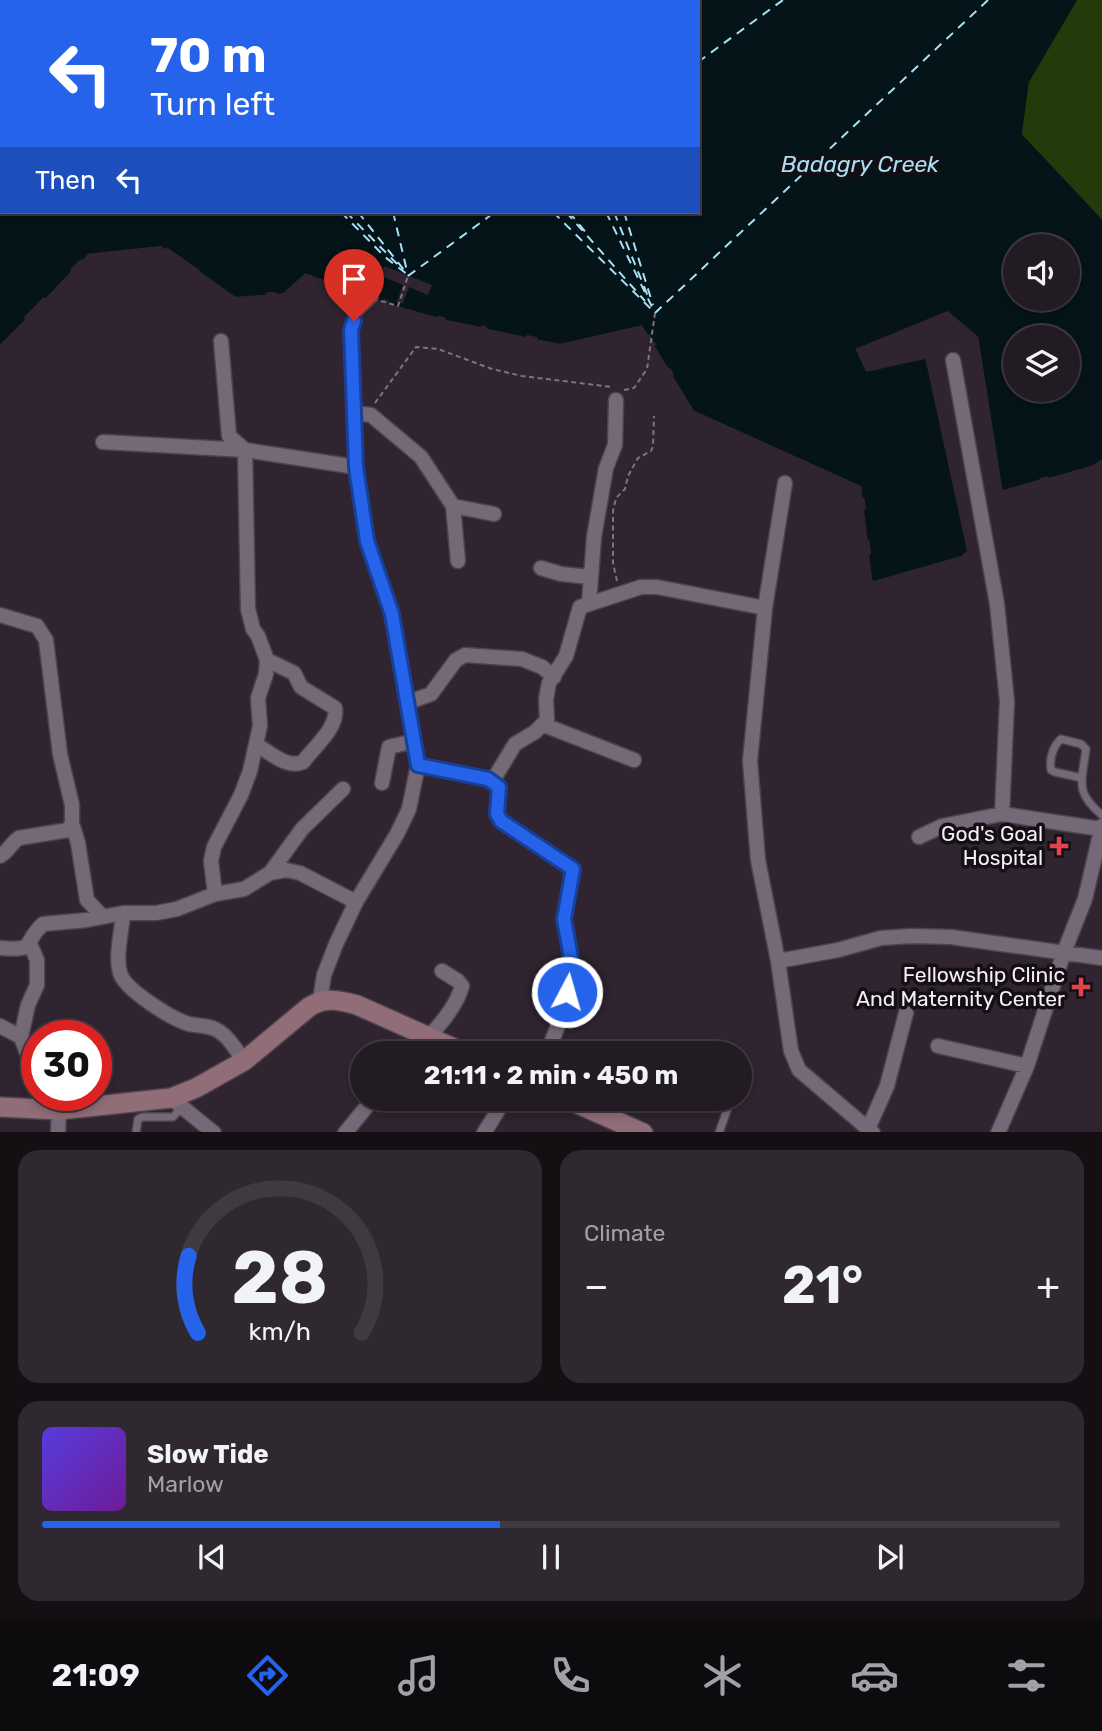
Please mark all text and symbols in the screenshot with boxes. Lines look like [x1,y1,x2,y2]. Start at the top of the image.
text: 70 m [150,26,267,84]
icon: left [35,28,126,119]
text: Turn left [150,85,275,123]
water label: Badagry Creek [781,150,940,178]
icon: left [110,161,148,199]
text: Then [35,165,96,196]
map controls [1003,234,1080,402]
button: sound [1003,234,1080,311]
pin [324,249,384,321]
icon: arrive [335,260,373,298]
button: layers [1003,325,1080,402]
place label: God's Goal Hospital [941,821,1043,870]
marker: God's Goal Hospital [1049,836,1069,856]
position arrow [530,955,604,1029]
place label: Fellowship Clinic And Maternity Center [856,962,1065,1011]
marker: Fellowship Clinic And Maternity Center [1071,977,1091,997]
speed limit sign: 30 [21,1020,112,1111]
text: 21:11 · 2 min · 450 m [424,1060,678,1091]
text: Climate [584,1219,665,1247]
text: 28 [232,1235,328,1321]
text: 21° [782,1254,863,1316]
text: − [584,1263,609,1309]
text: + [1036,1263,1060,1309]
text: km/h [249,1316,311,1345]
text: Slow Tide [147,1439,269,1470]
text: Marlow [147,1470,224,1498]
icon: previous [193,1538,231,1576]
icon: pause [532,1538,570,1576]
icon: next [871,1538,909,1576]
icon: directions [243,1651,292,1700]
icon: music [394,1651,443,1700]
icon: phone [546,1651,595,1700]
icon: climate [698,1651,747,1700]
icon: car [850,1651,899,1700]
icon: filters [1002,1651,1051,1700]
text: 21:09 [51,1656,140,1694]

